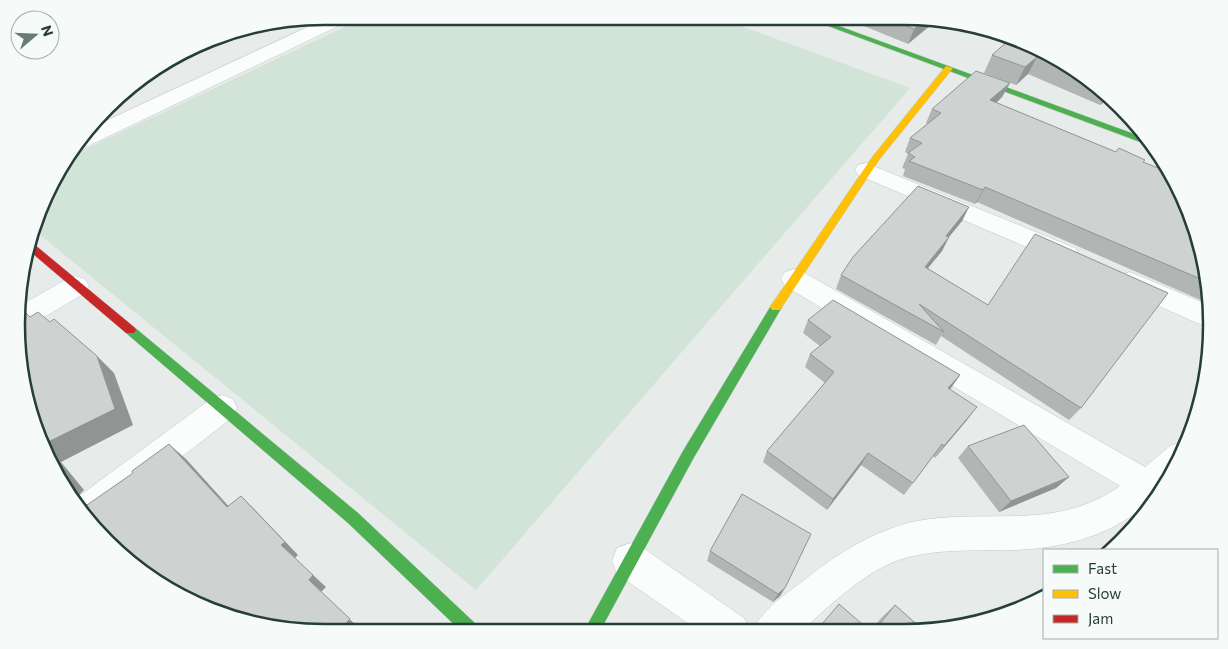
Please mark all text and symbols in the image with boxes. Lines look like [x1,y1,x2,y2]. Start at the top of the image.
north arrow [10,10,60,60]
text: N [38,23,58,38]
legend [1043,549,1218,639]
text: Fast [1088,559,1117,577]
text: Slow [1088,584,1121,602]
text: Jam [1088,609,1113,627]

